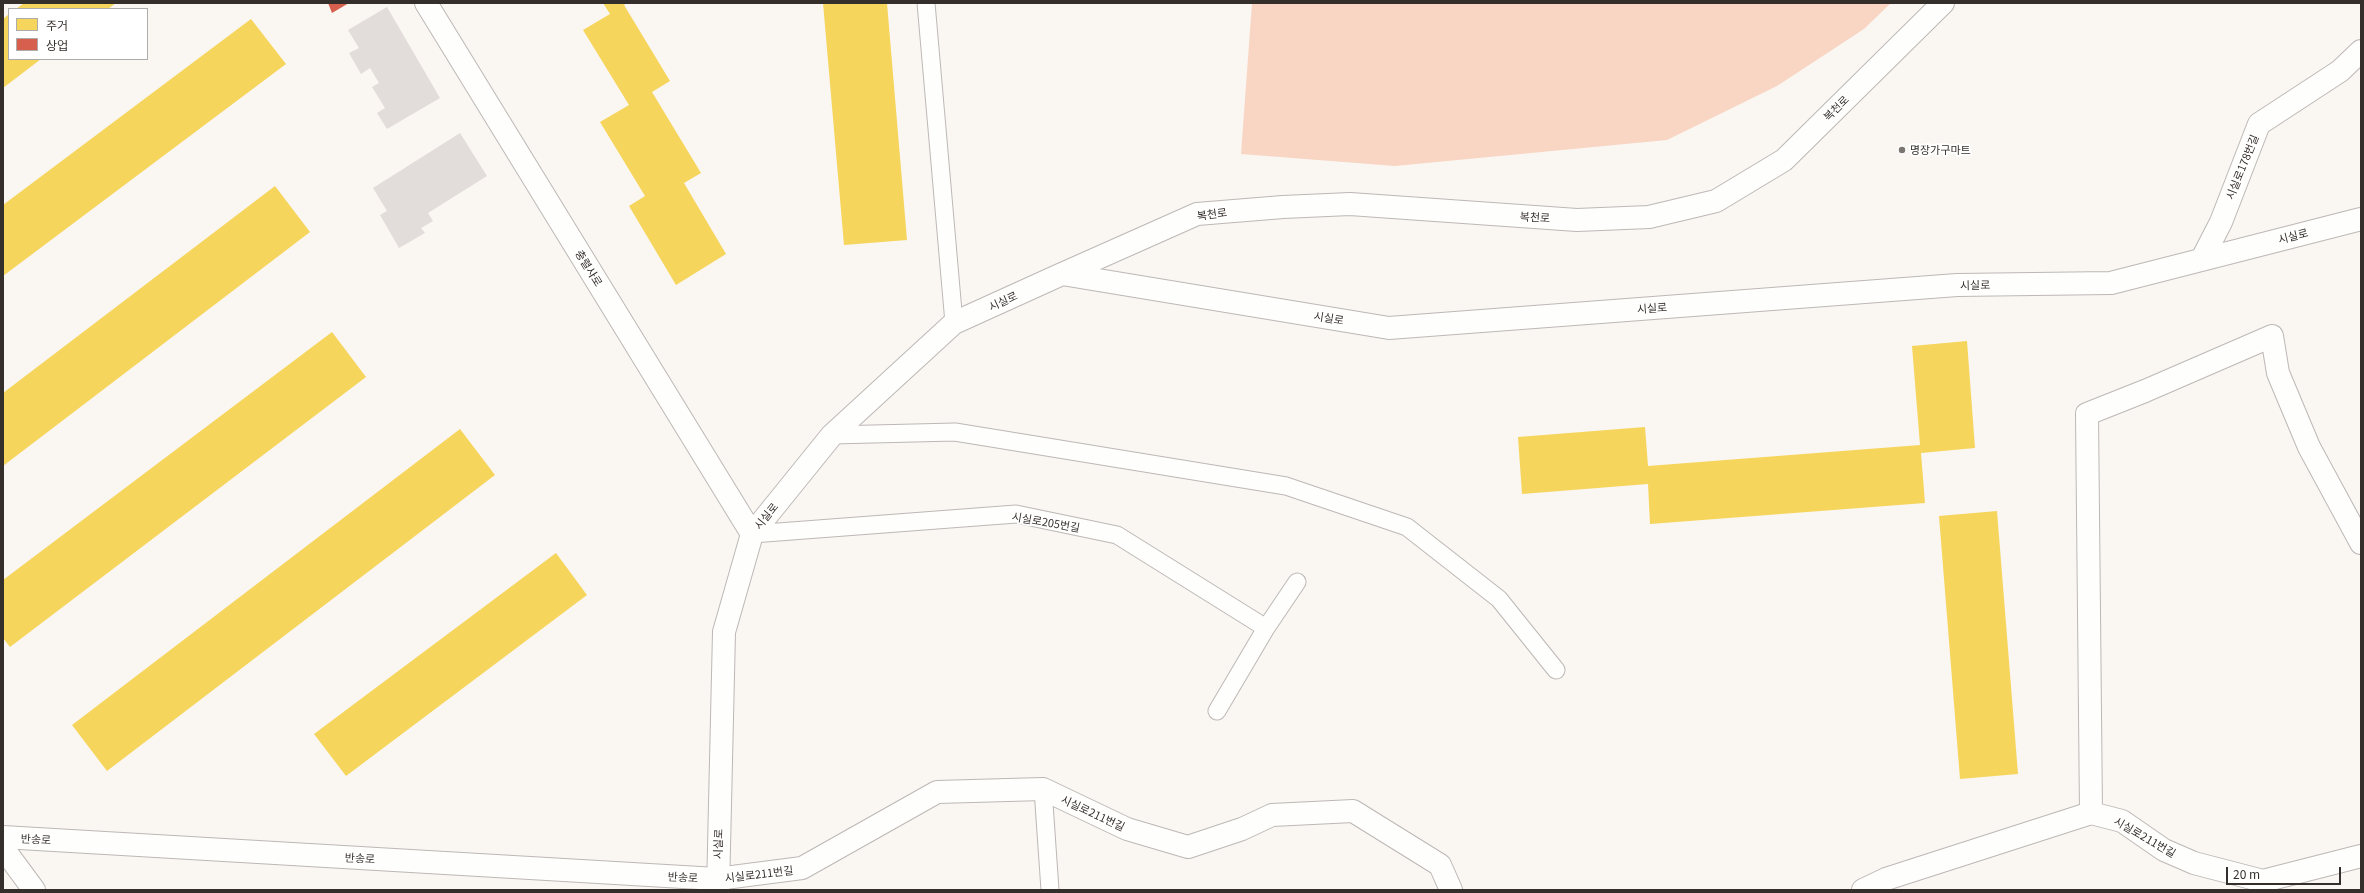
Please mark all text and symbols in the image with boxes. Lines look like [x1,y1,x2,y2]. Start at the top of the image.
legend [8,8,148,60]
text: 주거 [46,16,68,33]
text: 상업 [46,36,68,53]
street label: 복천로 [1821,93,1851,123]
street label: 시실로178번길 [2223,133,2261,201]
place label: 명장가구마트 [1910,143,1971,157]
marker: 명장가구마트 [1897,145,1907,155]
street label: 복천로 [1196,205,1228,223]
street label: 복천로 [1519,210,1551,224]
street label: 시실로 [2277,226,2309,246]
street label: 충렬사로 [573,247,605,289]
street label: 시실로 [1960,278,1990,292]
street label: 시실로 [986,289,1020,313]
street label: 시실로 [1636,300,1668,316]
street label: 시실로 [1313,309,1345,327]
street label: 시실로 [751,500,781,532]
street label: 시실로205번길 [1011,510,1081,534]
street label: 시실로211번길 [1059,792,1127,834]
street label: 시실로211번길 [2112,814,2178,860]
street label: 시실로 [711,829,725,859]
street label: 반송로 [20,832,52,846]
street label: 반송로 [344,851,376,865]
scale bar [2228,859,2343,885]
street label: 시실로211번길 [724,863,794,885]
text: 20 m [2233,865,2260,882]
street label: 반송로 [667,870,699,884]

